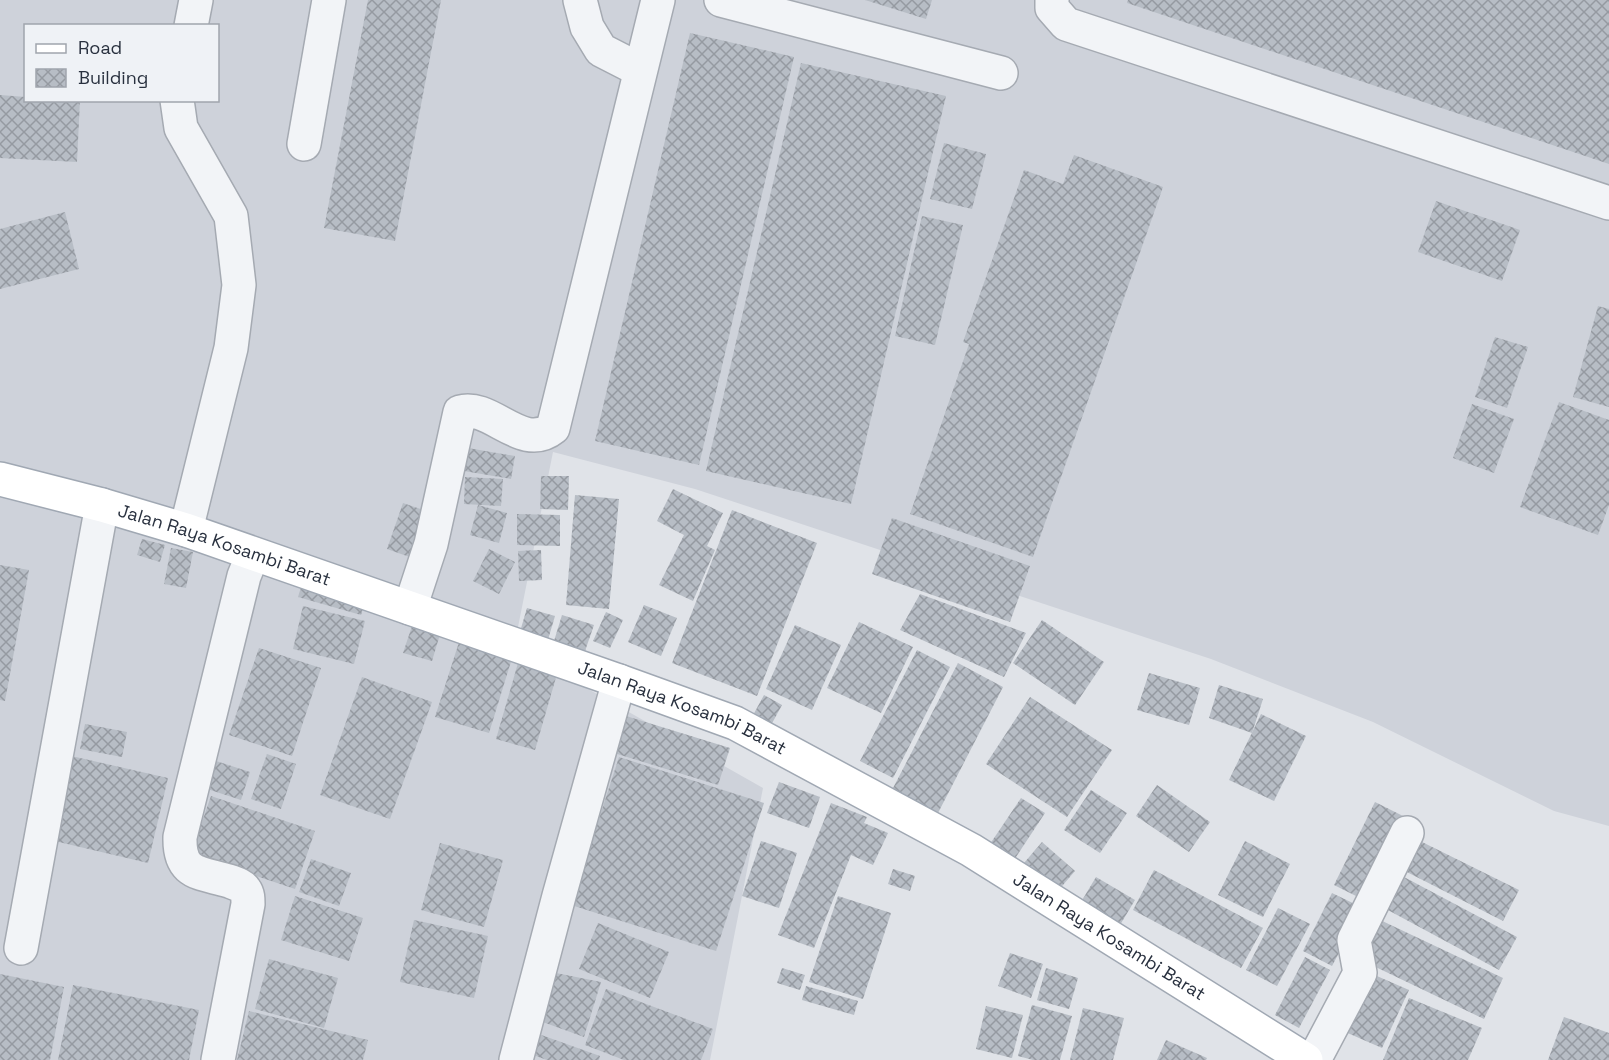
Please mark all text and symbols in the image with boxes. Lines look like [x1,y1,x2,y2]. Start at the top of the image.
legend [24,24,219,102]
text: Road [78,36,122,59]
text: Building [78,66,148,89]
street label: Jalan Raya Kosambi Barat [115,498,334,591]
street label: Jalan Raya Kosambi Barat [575,656,791,760]
street label: Jalan Raya Kosambi Barat [1009,867,1210,1005]

